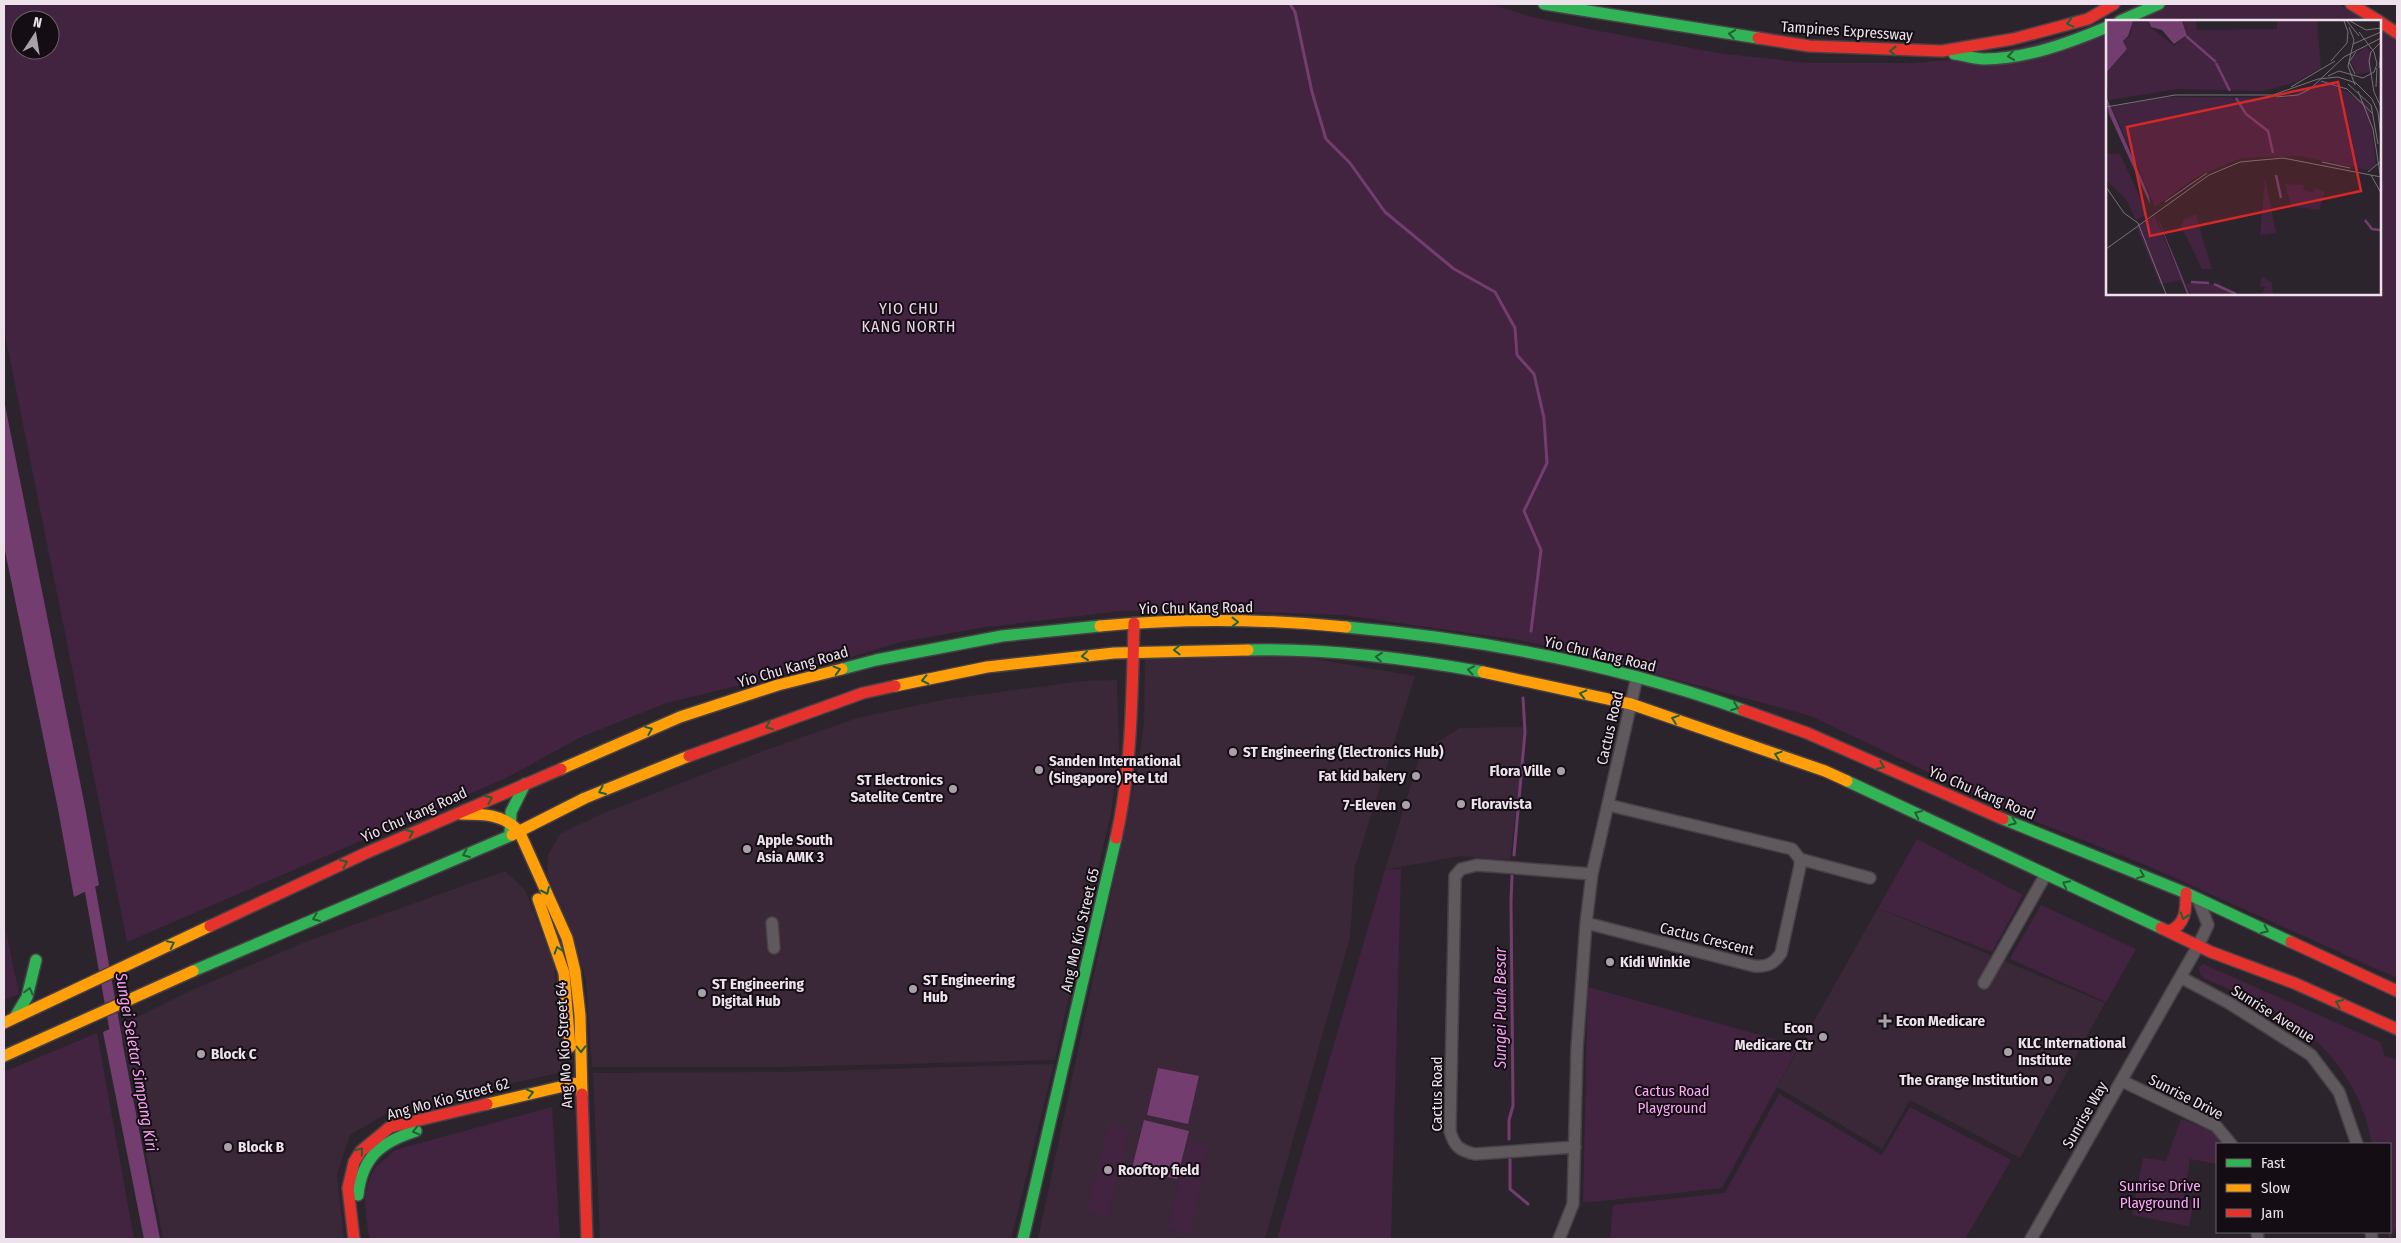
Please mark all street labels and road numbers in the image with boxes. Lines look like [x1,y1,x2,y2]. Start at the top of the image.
street label: Tampines Expressway [1781,17,1914,45]
street label: Yio Chu Kang Road [1139,598,1253,618]
street label: Yio Chu Kang Road [1542,632,1658,676]
street label: Yio Chu Kang Road [736,643,850,691]
street label: Cactus Road [1593,689,1627,767]
street label: Yio Chu Kang Road [1926,762,2038,824]
street label: Yio Chu Kang Road [358,784,470,846]
street label: Ang Mo Kio Street 65 [1057,866,1103,994]
street label: Cactus Crescent [1658,919,1756,959]
street label: Ang Mo Kio Street 64 [552,981,576,1109]
street label: Sunrise Avenue [2228,981,2318,1047]
street label: Cactus Road [1428,1056,1446,1132]
street label: Sunrise Drive [2146,1071,2226,1123]
street label: Ang Mo Kio Street 62 [385,1074,512,1124]
street label: Sunrise Way [2059,1078,2111,1152]

